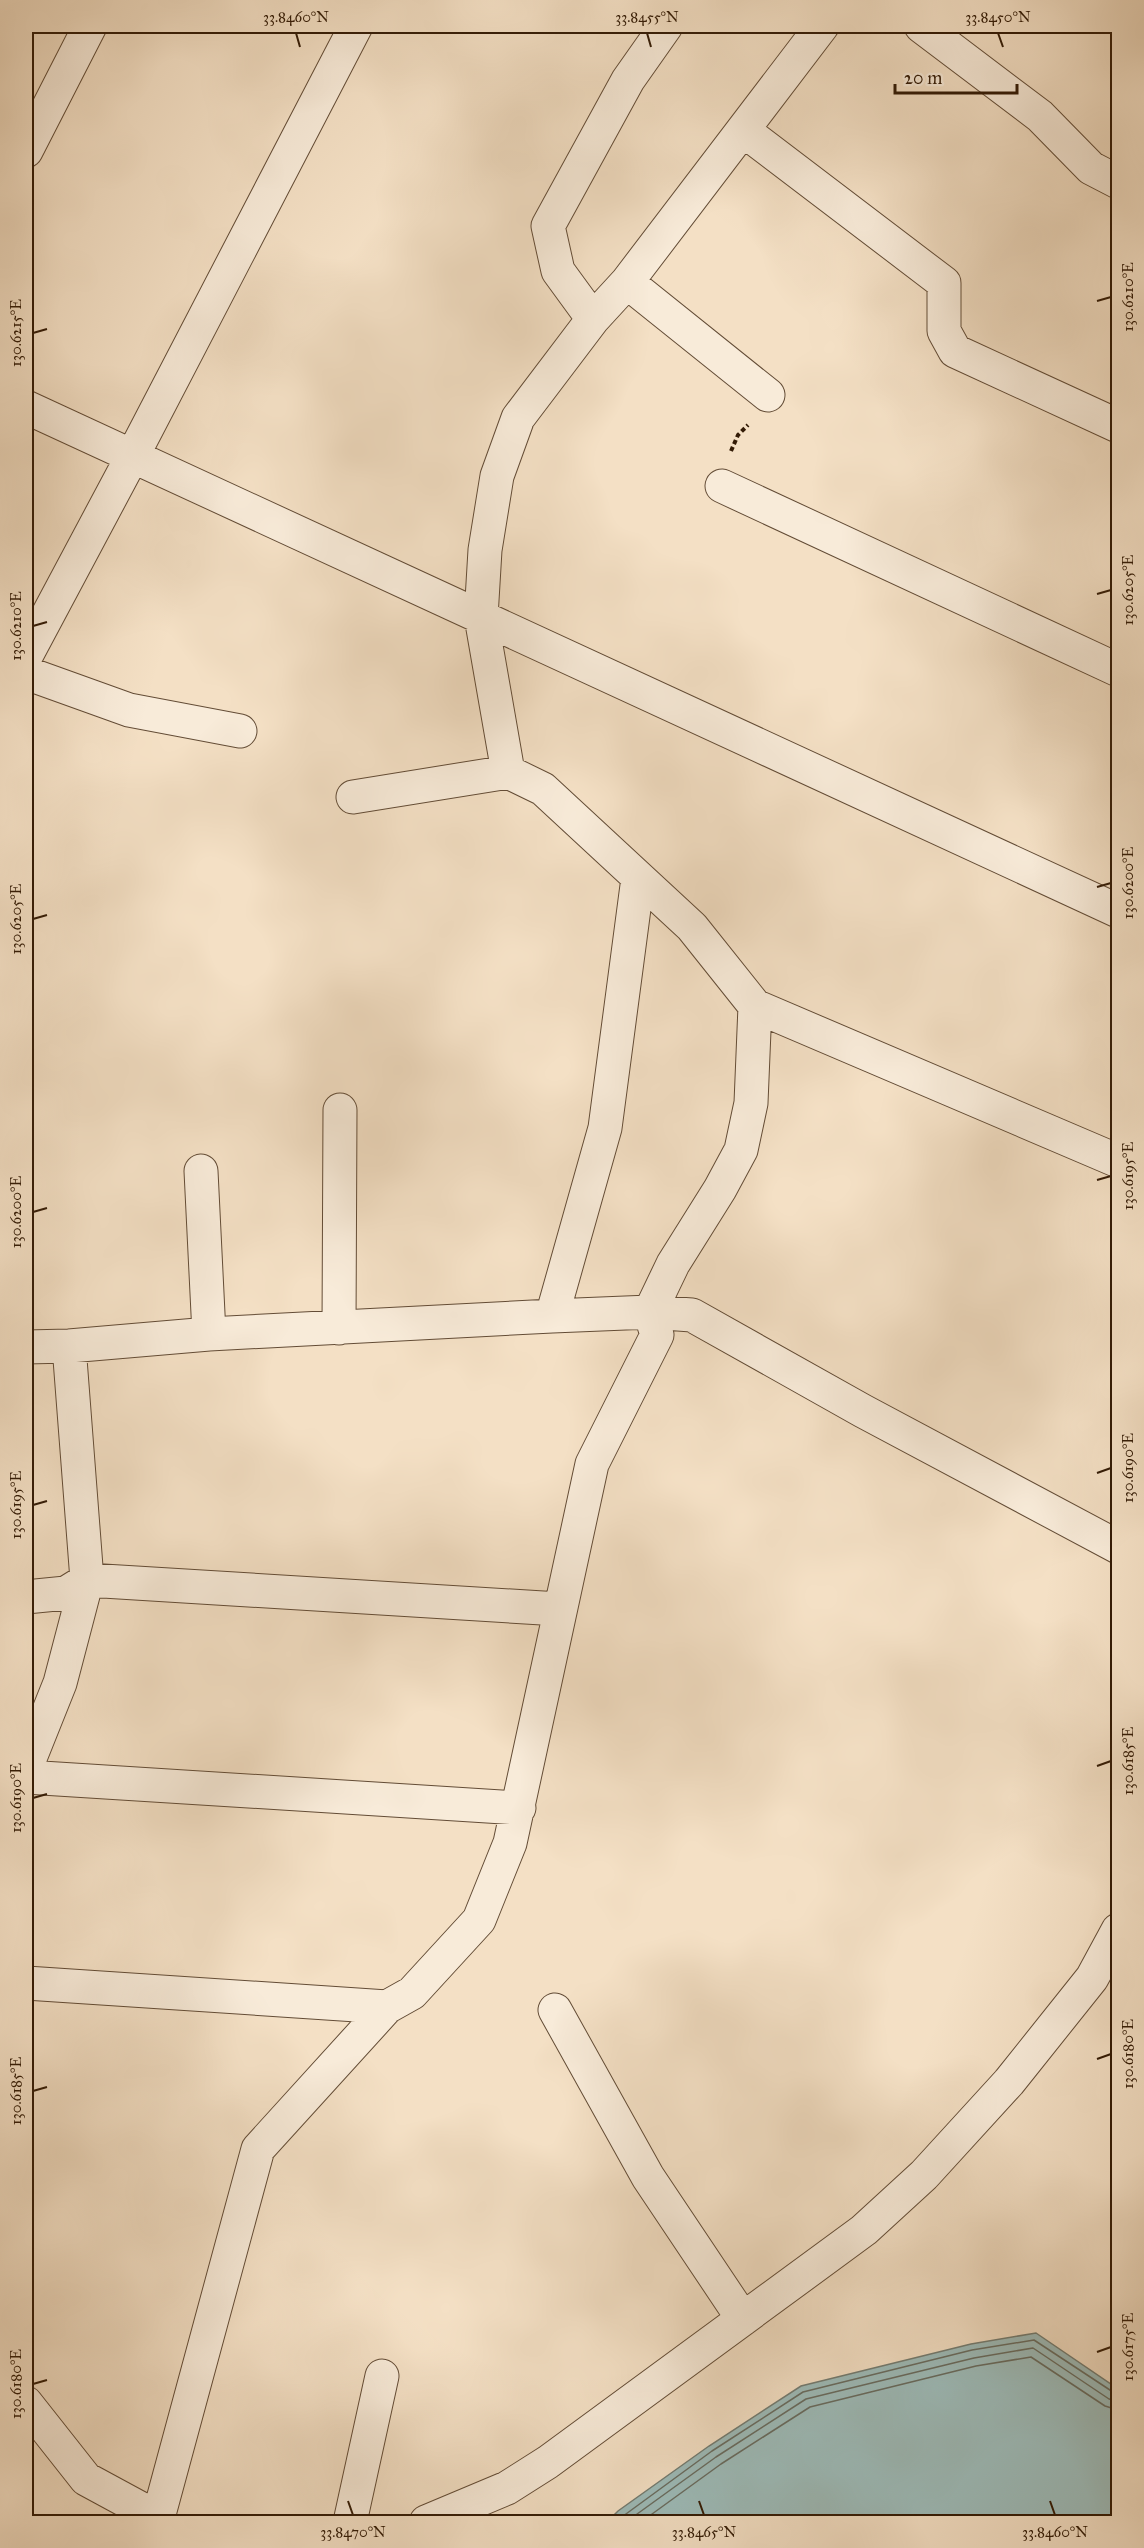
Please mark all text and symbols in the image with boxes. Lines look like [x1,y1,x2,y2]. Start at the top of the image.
text: 33.8460°N [263,8,329,26]
text: 33.8455°N [615,8,679,26]
text: 33.8450°N [965,8,1031,26]
scale bar [895,57,1016,95]
text: 20 m [904,67,942,89]
text: 130.6210°E [1119,262,1137,332]
text: 130.6215°E [7,299,25,367]
text: 130.6205°E [1119,554,1137,625]
text: 130.6210°E [7,591,25,661]
text: 130.6200°E [1119,846,1137,919]
text: 130.6205°E [7,883,25,954]
text: 130.6195°E [1119,1142,1137,1210]
text: 130.6200°E [7,1175,25,1248]
text: 130.6190°E [1119,1433,1137,1503]
text: 130.6195°E [7,1471,25,1539]
text: 130.6185°E [1119,1727,1137,1795]
text: 130.6190°E [7,1763,25,1833]
text: 130.6180°E [1119,2019,1137,2089]
text: 130.6185°E [7,2057,25,2125]
text: 130.6175°E [1119,2313,1137,2381]
text: 130.6180°E [7,2349,25,2419]
text: 33.8470°N [320,2523,386,2541]
text: 33.8465°N [672,2523,736,2541]
text: 33.8460°N [1022,2523,1088,2541]

